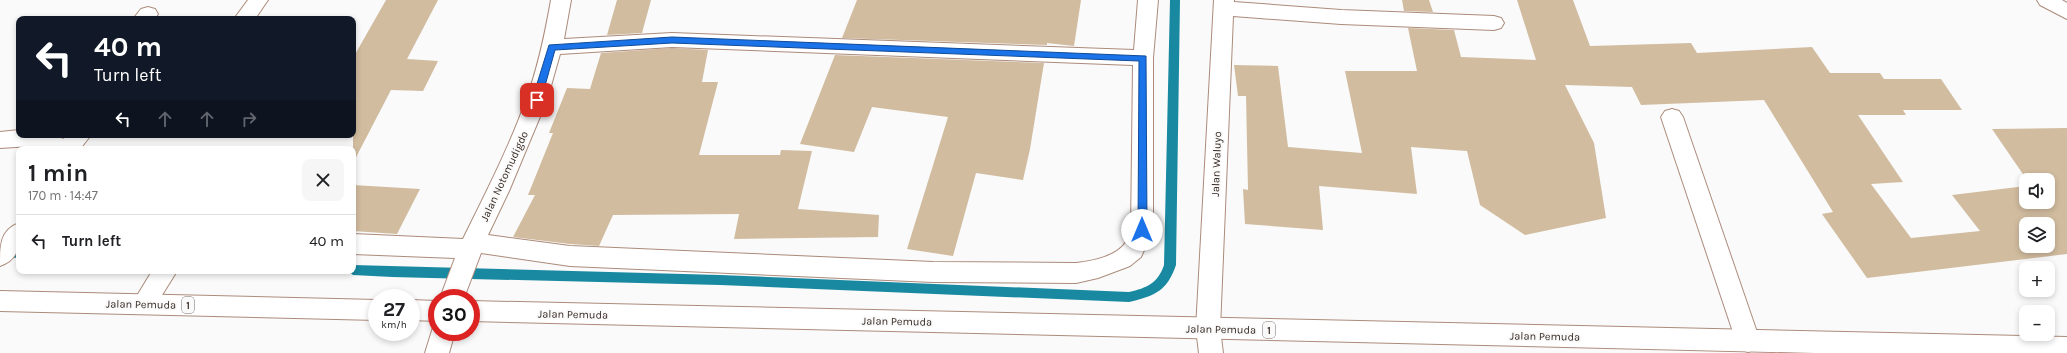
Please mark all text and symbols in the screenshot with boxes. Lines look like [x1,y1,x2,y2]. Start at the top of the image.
text: 40 m [94,30,162,63]
icon: left [28,32,80,84]
text: Turn left [94,64,162,86]
pin [520,83,554,117]
icon: arrive [526,89,548,111]
icon: left [112,108,134,130]
icon: ahead [154,108,176,130]
icon: ahead [196,108,218,130]
icon: right [238,108,260,130]
street label: Jalan Notomudigdo [478,129,531,223]
street label: Jalan Waluyo [1209,131,1224,197]
text: 1 min [28,159,88,187]
button: close [302,159,344,201]
map controls [2019,173,2055,341]
button: sound [2019,173,2055,209]
text: 170 m · 14:47 [28,188,98,203]
position arrow [1121,209,1163,251]
button: layers [2019,217,2055,253]
icon: left [28,230,50,252]
text: Turn left [62,232,121,250]
text: 40 m [309,232,344,250]
button: + [2019,261,2055,297]
speed limit sign: 30 [428,289,480,341]
street label: Jalan Pemuda [106,297,176,312]
road number: 1 [182,297,194,313]
text: 27 [383,298,405,321]
button: − [2019,305,2055,341]
street label: Jalan Pemuda [538,307,608,322]
street label: Jalan Pemuda [862,314,932,329]
text: km/h [381,319,407,331]
street label: Jalan Pemuda [1186,322,1256,337]
road number: 1 [1263,322,1275,338]
street label: Jalan Pemuda [1510,329,1580,344]

